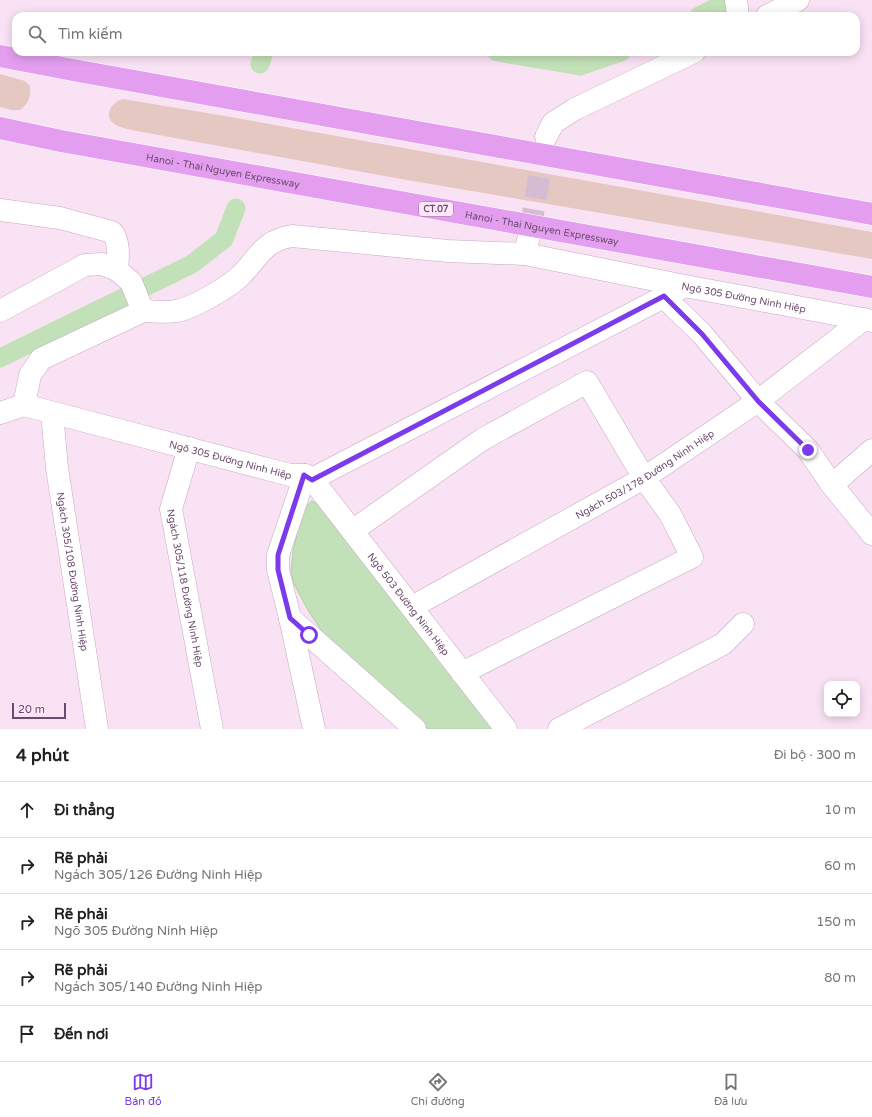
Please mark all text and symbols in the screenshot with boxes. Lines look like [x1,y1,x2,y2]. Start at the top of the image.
search box [12,12,860,56]
icon: search [26,23,48,45]
text: Tìm kiếm [58,25,123,43]
street label: Hanoi - Thai Nguyen Expressway [145,151,301,191]
road number: CT.07 [419,202,453,216]
street label: Hanoi - Thai Nguyen Expressway [464,209,620,248]
street label: Ngõ 305 Đường Ninh Hiệp [680,280,807,316]
street label: Ngách 503/178 Đường Ninh Hiệp [574,427,717,522]
street label: Ngõ 305 Đường Ninh Hiệp [168,438,293,482]
route end [799,441,817,459]
street label: Ngách 305/108 Đường Ninh Hiệp [54,491,90,652]
street label: Ngách 305/118 Đường Ninh Hiệp [164,508,205,668]
street label: Ngõ 503 Đường Ninh Hiệp [365,551,452,658]
route start [300,626,318,644]
map controls [824,681,860,717]
button: locate [824,681,860,717]
scale bar [12,701,66,720]
text: 20 m [18,703,45,716]
text: 4 phút [16,745,69,766]
text: Đi bộ · 300 m [774,747,856,763]
icon: ahead [16,799,38,821]
text: Đi thẳng [54,801,115,819]
text: 10 m [824,802,856,818]
text: Rẽ phải [54,849,108,867]
icon: right [16,855,38,877]
text: 60 m [824,858,856,874]
text: Ngách 305/126 Đường Ninh Hiệp [54,867,263,883]
text: Rẽ phải [54,905,108,923]
icon: right [16,911,38,933]
text: 150 m [816,914,856,930]
text: Ngõ 305 Đường Ninh Hiệp [54,923,218,939]
text: Rẽ phải [54,961,108,979]
icon: right [16,967,38,989]
text: 80 m [824,970,856,986]
text: Ngách 305/140 Đường Ninh Hiệp [54,979,263,995]
icon: arrive [16,1023,38,1045]
text: Đến nơi [54,1025,109,1043]
tab: Bản đồ [125,1071,162,1108]
tab: Chỉ đường [411,1071,465,1108]
tab: Đã lưu [714,1071,747,1108]

